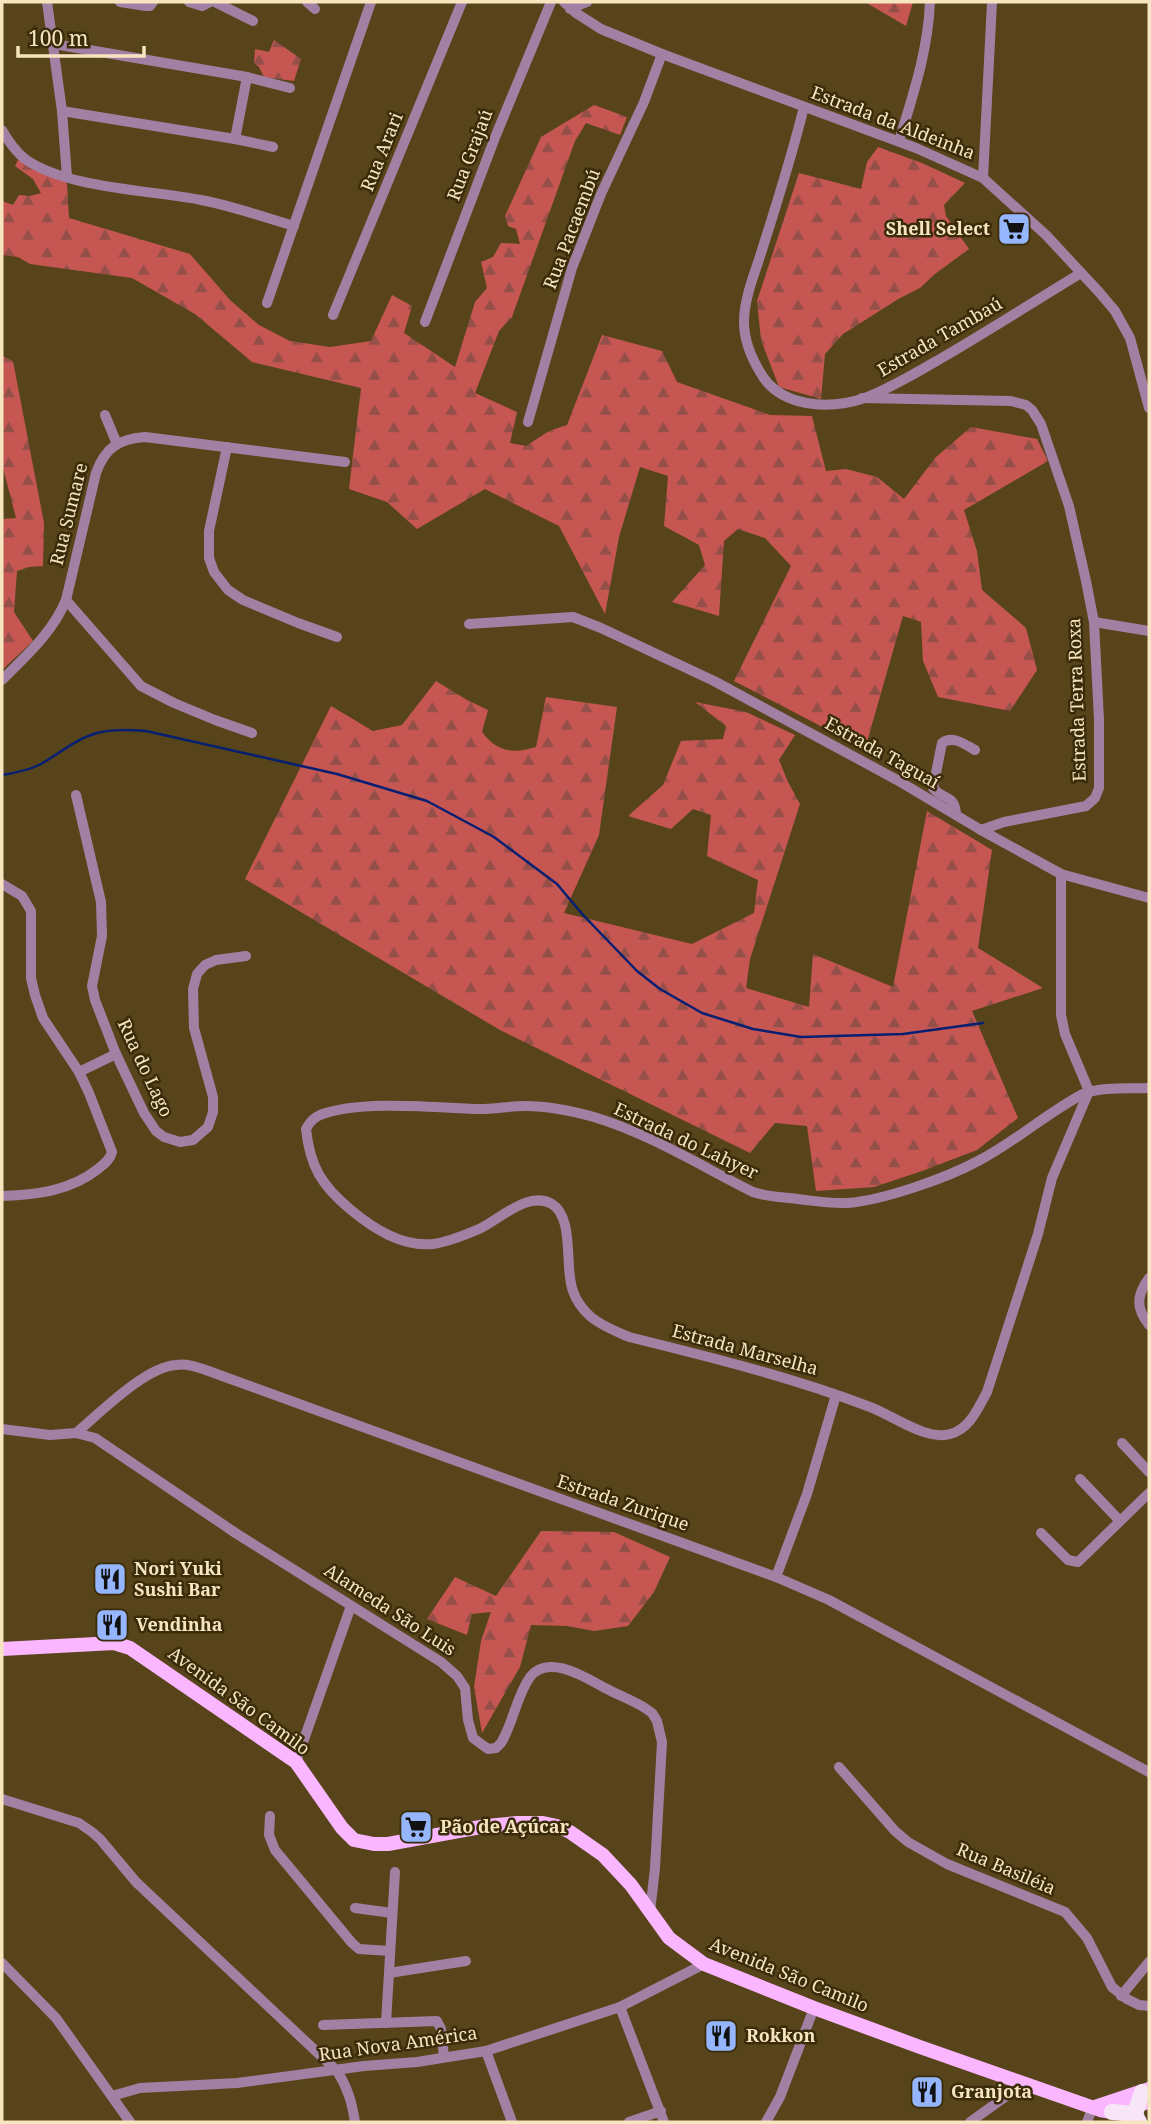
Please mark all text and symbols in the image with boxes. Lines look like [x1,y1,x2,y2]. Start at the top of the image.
scale bar [18,14,144,58]
text: 100 m [28,24,89,52]
street label: Estrada da Aldeinha [808,80,979,164]
street label: Rua Grajaú [441,105,498,204]
street label: Rua Arari [354,108,408,195]
street label: Rua Pacaembú [537,164,605,292]
supermarket icon: Shell Select [995,210,1033,248]
place label: Shell Select [886,216,990,240]
street label: Estrada Tambaú [873,290,1007,382]
street label: Rua Sumare [44,460,92,567]
street label: Estrada Terra Roxa [1061,618,1091,782]
street label: Estrada Taguaí [821,711,944,794]
street label: Rua do Lago [113,1015,179,1120]
street label: Estrada do Lahyer [610,1096,763,1184]
street label: Estrada Marselha [670,1318,821,1380]
street label: Estrada Zurique [554,1468,693,1536]
place label: Nori Yuki Sushi Bar [134,1556,223,1601]
street label: Alameda São Luis [320,1558,461,1661]
restaurant icon: Nori Yuki Sushi Bar [91,1560,129,1598]
restaurant icon: Vendinha [93,1606,131,1644]
place label: Vendinha [136,1612,223,1636]
street label: Avenida São Camilo [164,1641,315,1760]
supermarket icon: Pão de Açúcar [397,1808,435,1846]
place label: Pão de Açúcar [440,1814,570,1838]
street label: Rua Basiléia [953,1837,1059,1900]
street label: Avenida São Camilo [706,1931,873,2017]
restaurant icon: Rokkon [702,2017,740,2055]
street label: Rua Nova América [317,2020,479,2066]
place label: Rokkon [746,2023,816,2047]
restaurant icon: Granjota [908,2073,946,2111]
place label: Granjota [951,2079,1032,2103]

